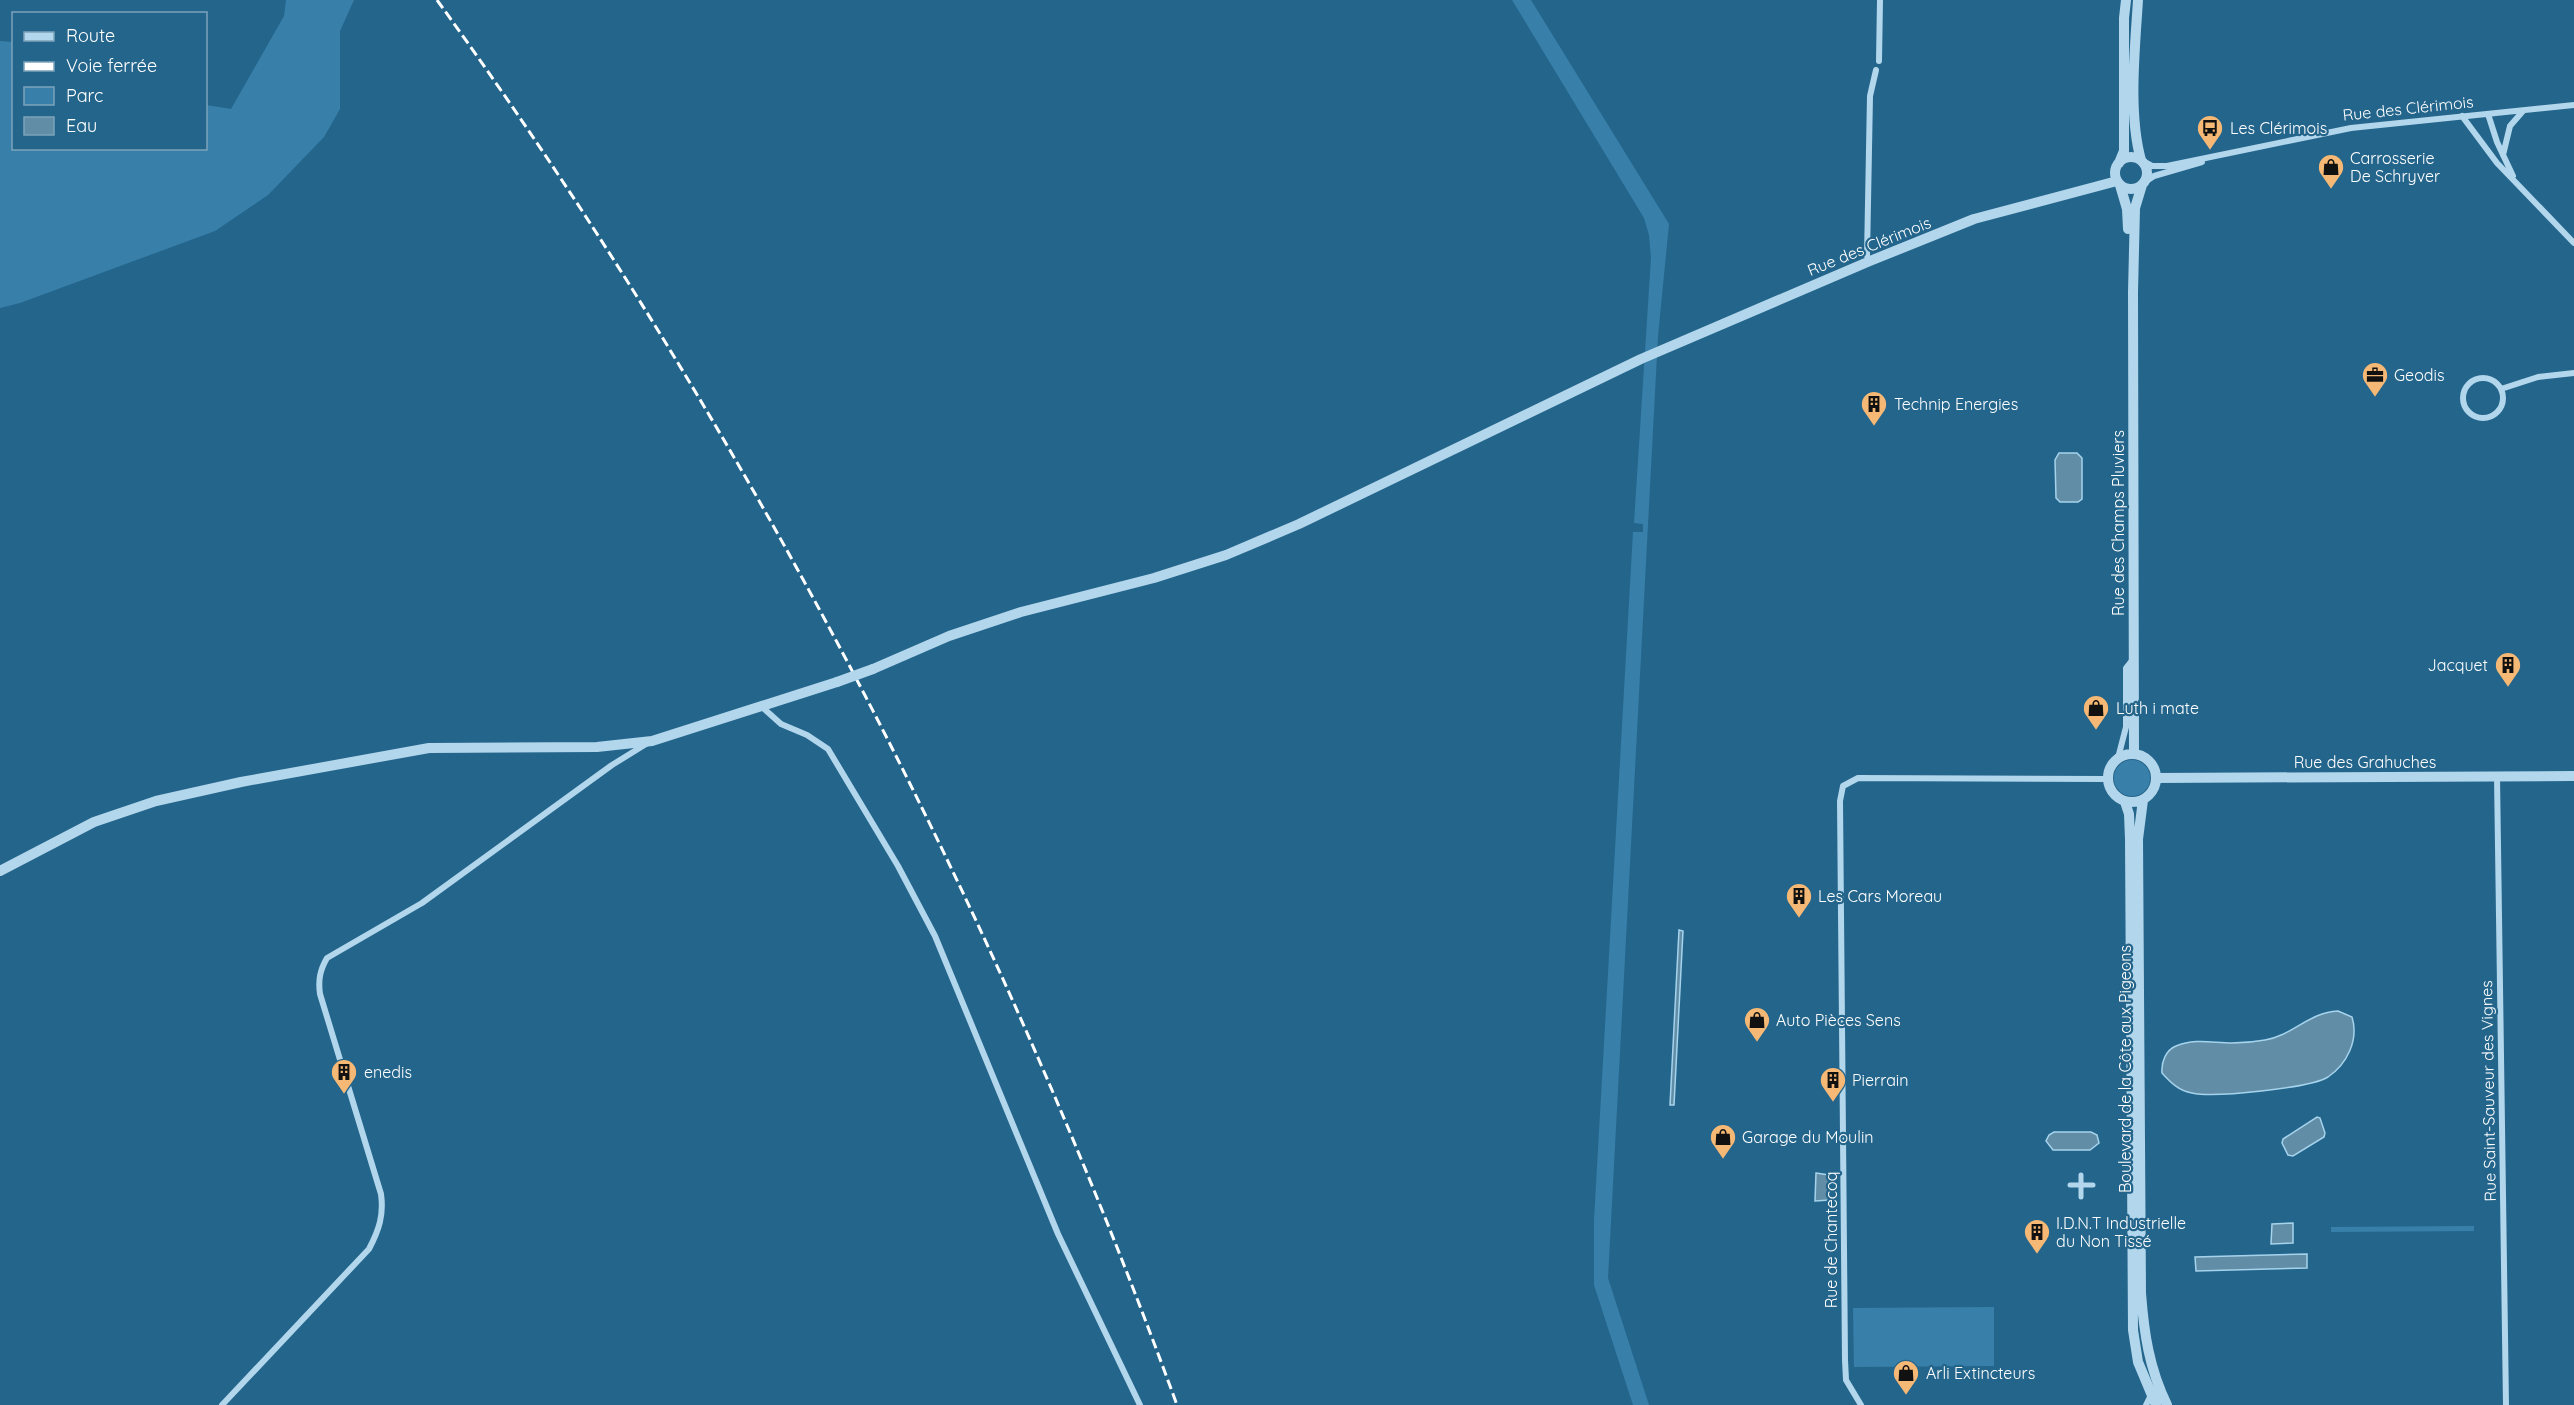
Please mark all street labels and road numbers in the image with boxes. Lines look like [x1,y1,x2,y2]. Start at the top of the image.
street label: Rue des Clérimois [2342,91,2474,125]
street label: Rue des Clérimois [1804,212,1934,280]
street label: Rue des Champs Pluviers [2108,430,2128,616]
street label: Rue des Grahuches [2294,752,2436,772]
street label: Boulevard de la Côte aux Pigeons [2115,945,2135,1193]
street label: Rue Saint-Sauveur des Vignes [2476,980,2500,1202]
street label: Rue de Chantecoq [1821,1172,1841,1308]

